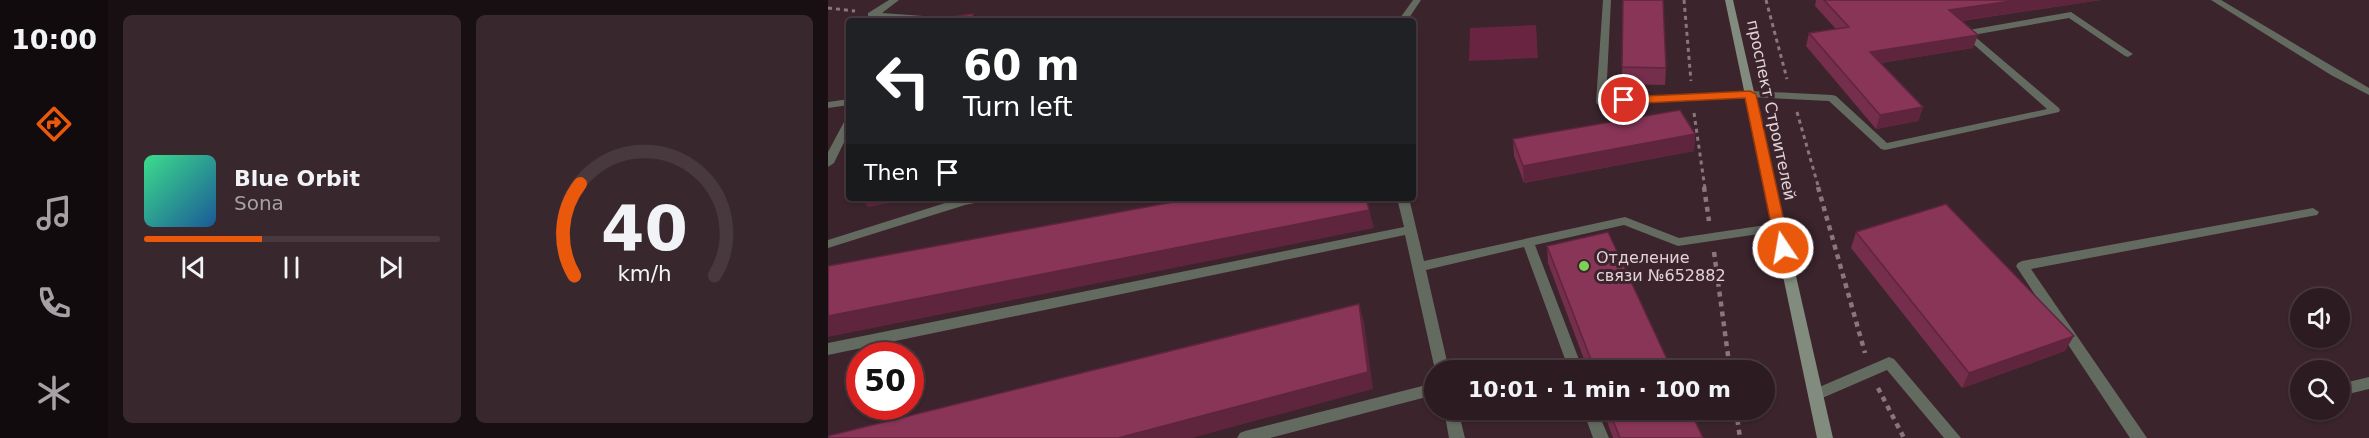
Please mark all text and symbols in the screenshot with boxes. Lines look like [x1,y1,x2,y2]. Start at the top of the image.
street label: проспект Строителей [1743,18,1800,202]
text: 10:00 [11,24,97,55]
text: 60 m [963,41,1080,90]
icon: left [864,42,942,120]
pin [1598,74,1649,125]
icon: arrive [1607,83,1640,116]
text: Turn left [963,91,1073,122]
icon: directions [33,103,75,145]
icon: arrive [931,156,964,189]
text: Then [864,160,919,185]
text: Blue Orbit [234,166,360,191]
text: Sona [234,191,284,215]
icon: music [33,192,75,234]
text: 40 [601,192,688,265]
position arrow [1751,216,1815,280]
place label: Отделение связи №652882 [1596,248,1726,285]
icon: previous [177,251,210,284]
icon: pause [275,251,308,284]
icon: next [374,251,407,284]
marker: Отделение связи №652882 [1577,259,1591,273]
text: km/h [617,261,671,286]
icon: phone [33,282,75,324]
map controls [2290,288,2350,420]
button: sound [2290,288,2350,348]
speed limit sign: 50 [846,342,924,420]
button: search [2290,360,2350,420]
icon: climate [33,372,75,414]
text: 10:01 · 1 min · 100 m [1468,377,1731,402]

